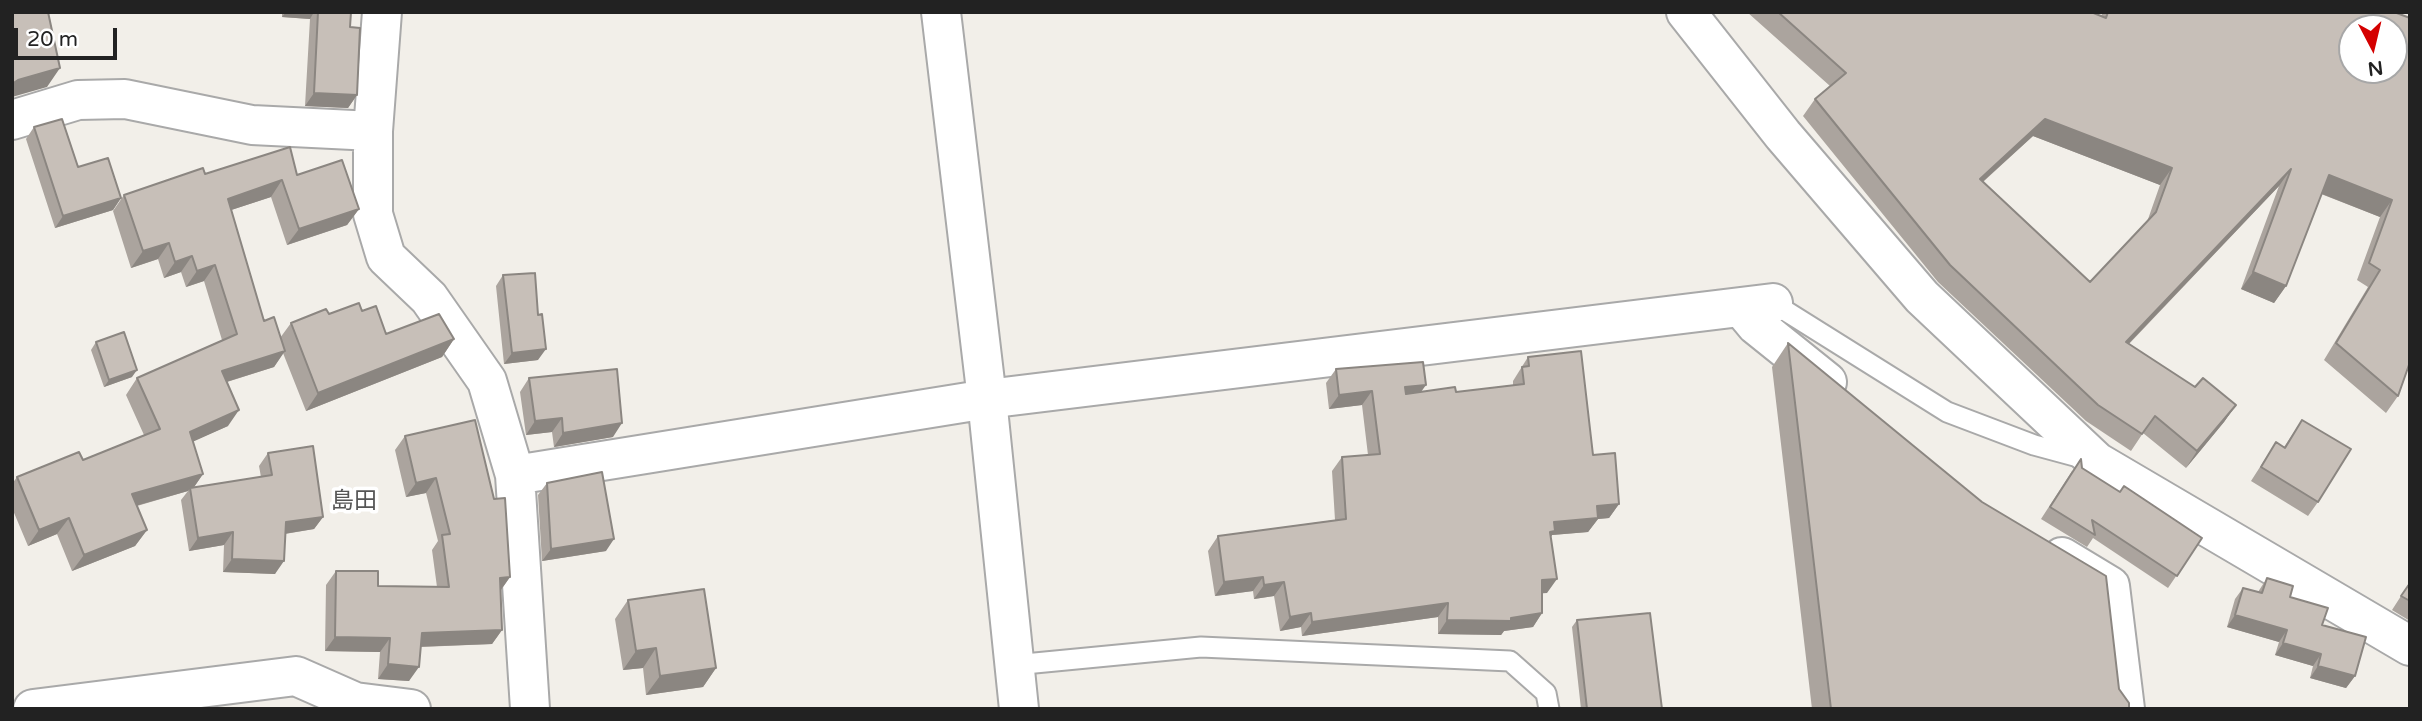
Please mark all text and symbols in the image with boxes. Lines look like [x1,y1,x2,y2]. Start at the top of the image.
scale bar [18,14,121,58]
north arrow [2338,14,2408,84]
text: 20 m [27,27,78,52]
text: N [2366,56,2384,80]
district label: 島田 [331,488,377,516]

